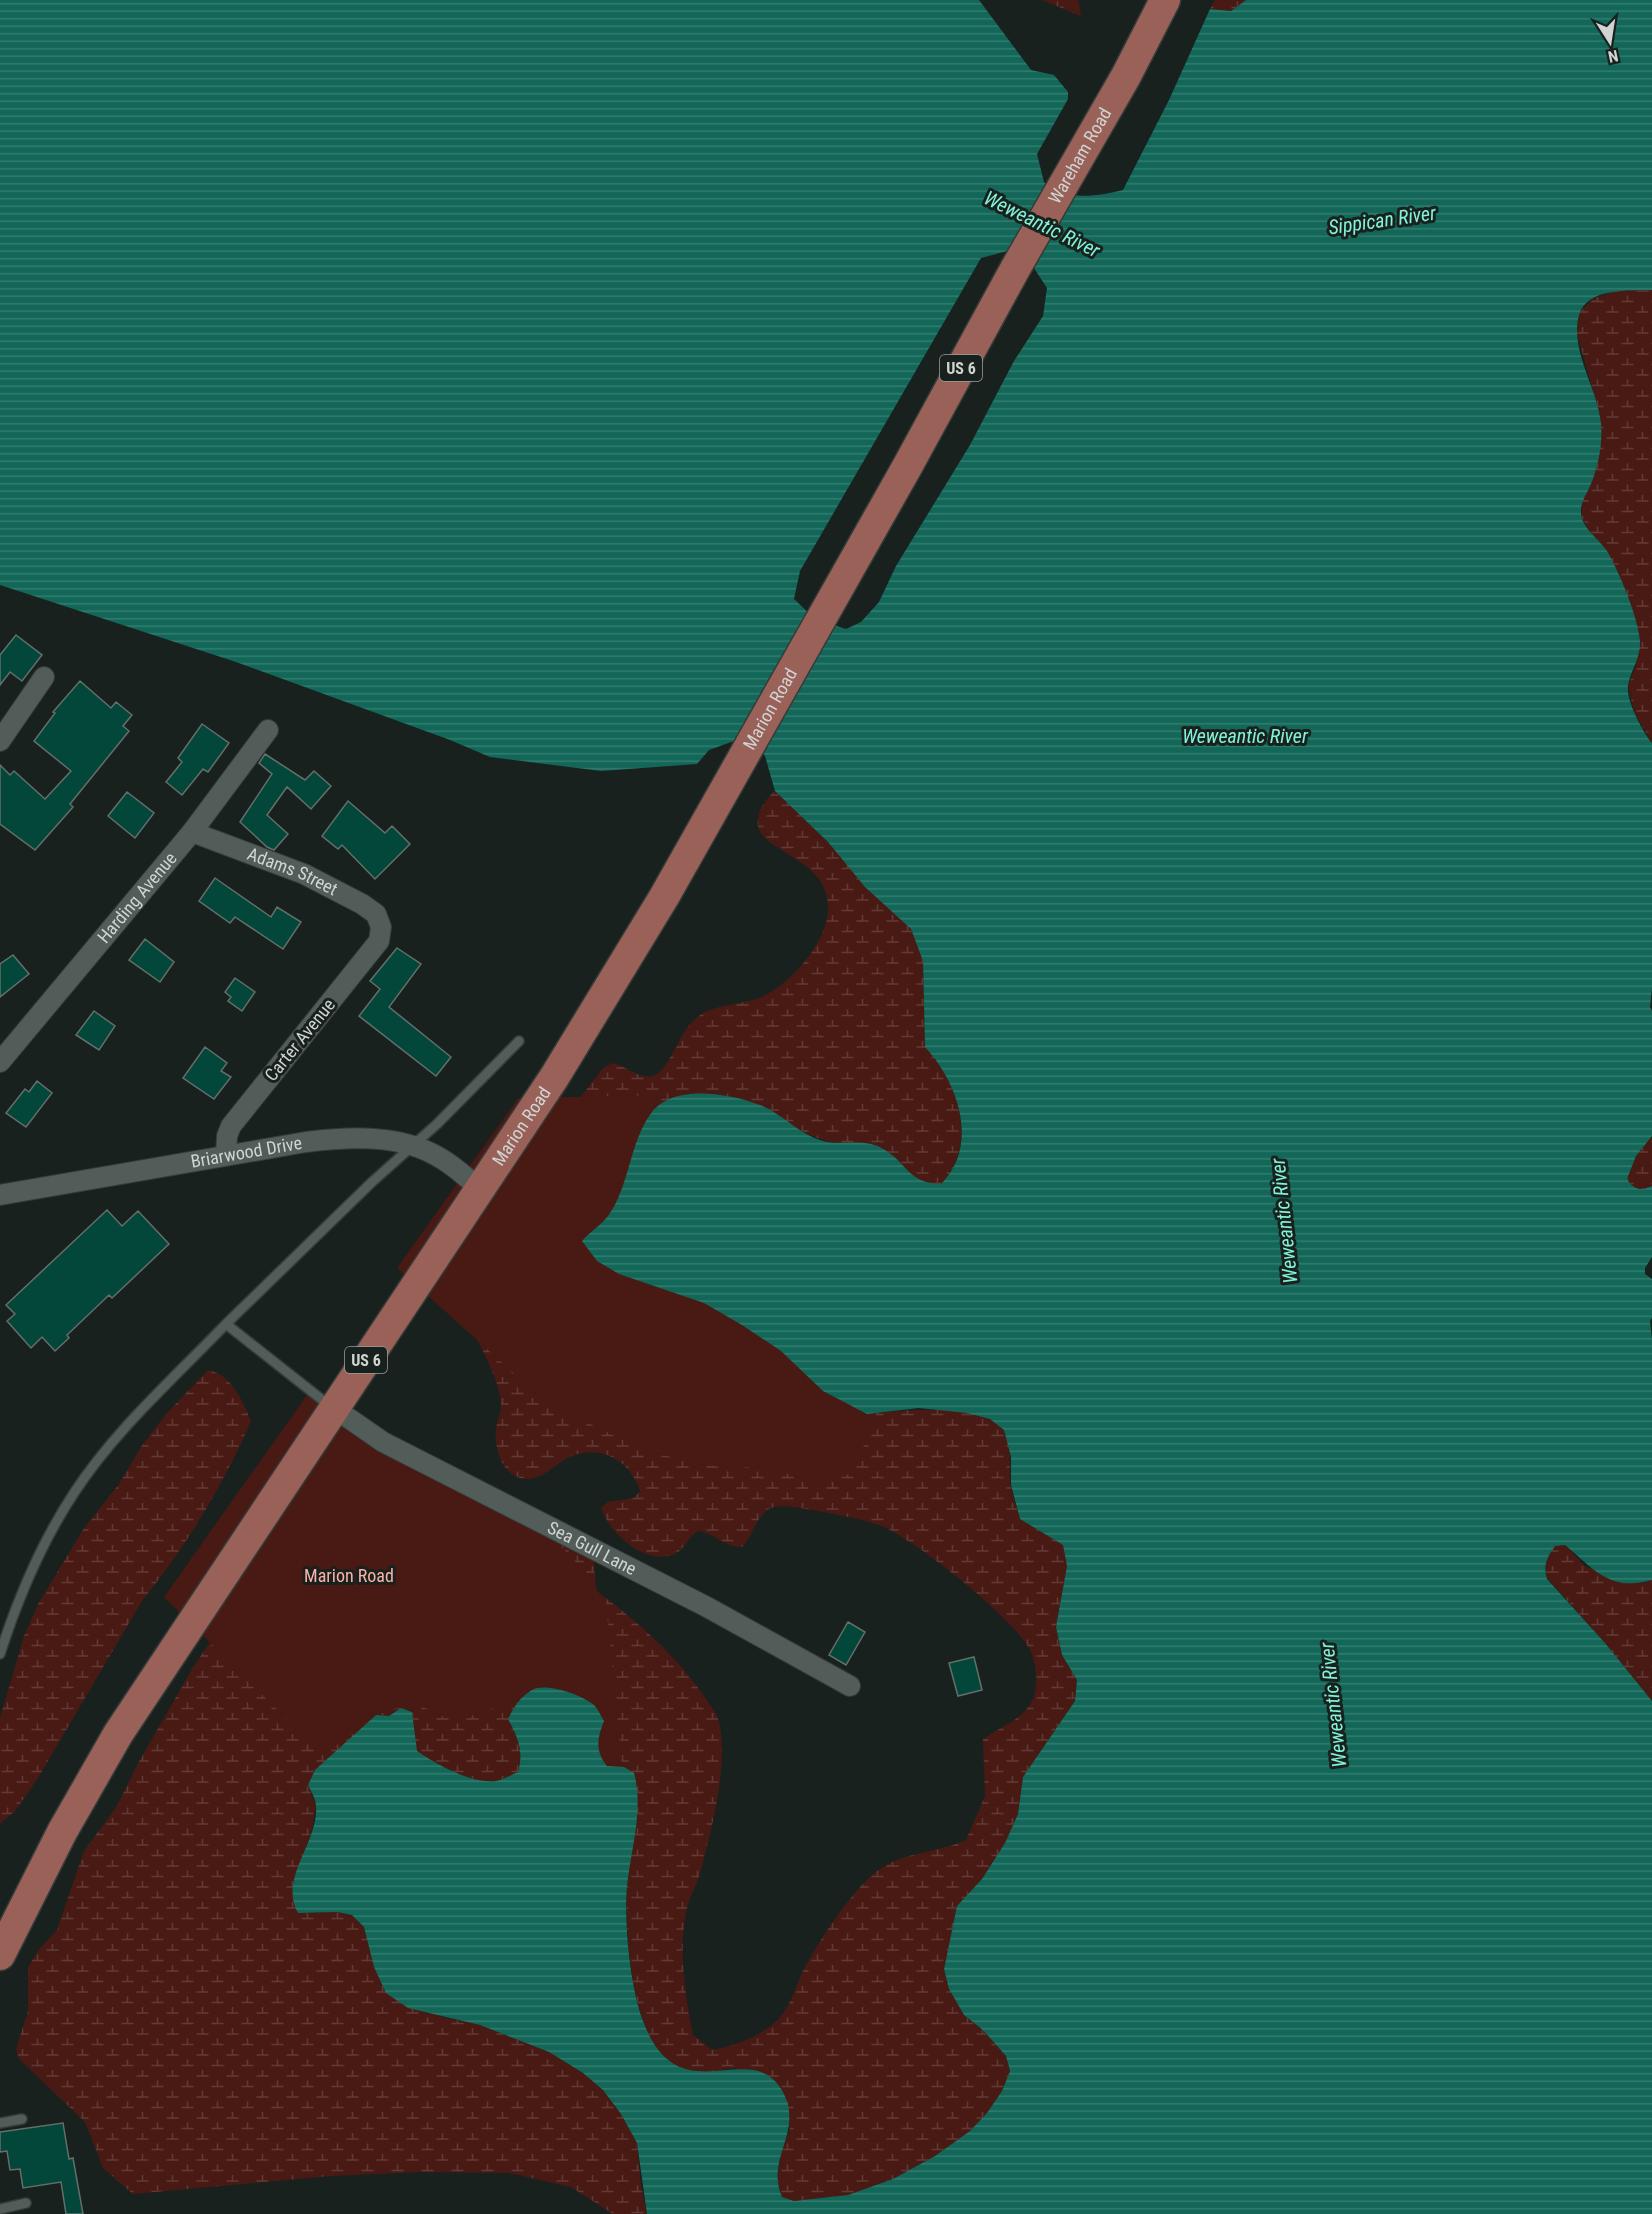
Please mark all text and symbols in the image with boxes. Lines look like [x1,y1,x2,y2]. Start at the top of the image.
north arrow [1580,12,1640,72]
text: N [1606,46,1620,66]
street label: Wareham Road [1044,104,1115,207]
water label: Weweantic River [980,186,1105,263]
water label: Sippican River [1327,200,1438,239]
road number: US 6 [940,355,982,381]
street label: Marion Road [739,664,801,753]
water label: Weweantic River [1182,724,1309,748]
street label: Adams Street [245,843,341,900]
street label: Harding Avenue [93,848,181,947]
street label: Carter Avenue [260,994,339,1085]
street label: Marion Road [487,1083,555,1169]
street label: Briarwood Drive [189,1132,303,1172]
water label: Weweantic River [1265,1156,1302,1285]
road number: US 6 [345,1347,387,1373]
street label: Sea Gull Lane [544,1517,640,1579]
park label: Marion Road [304,1565,394,1586]
water label: Weweantic River [1314,1640,1351,1769]

